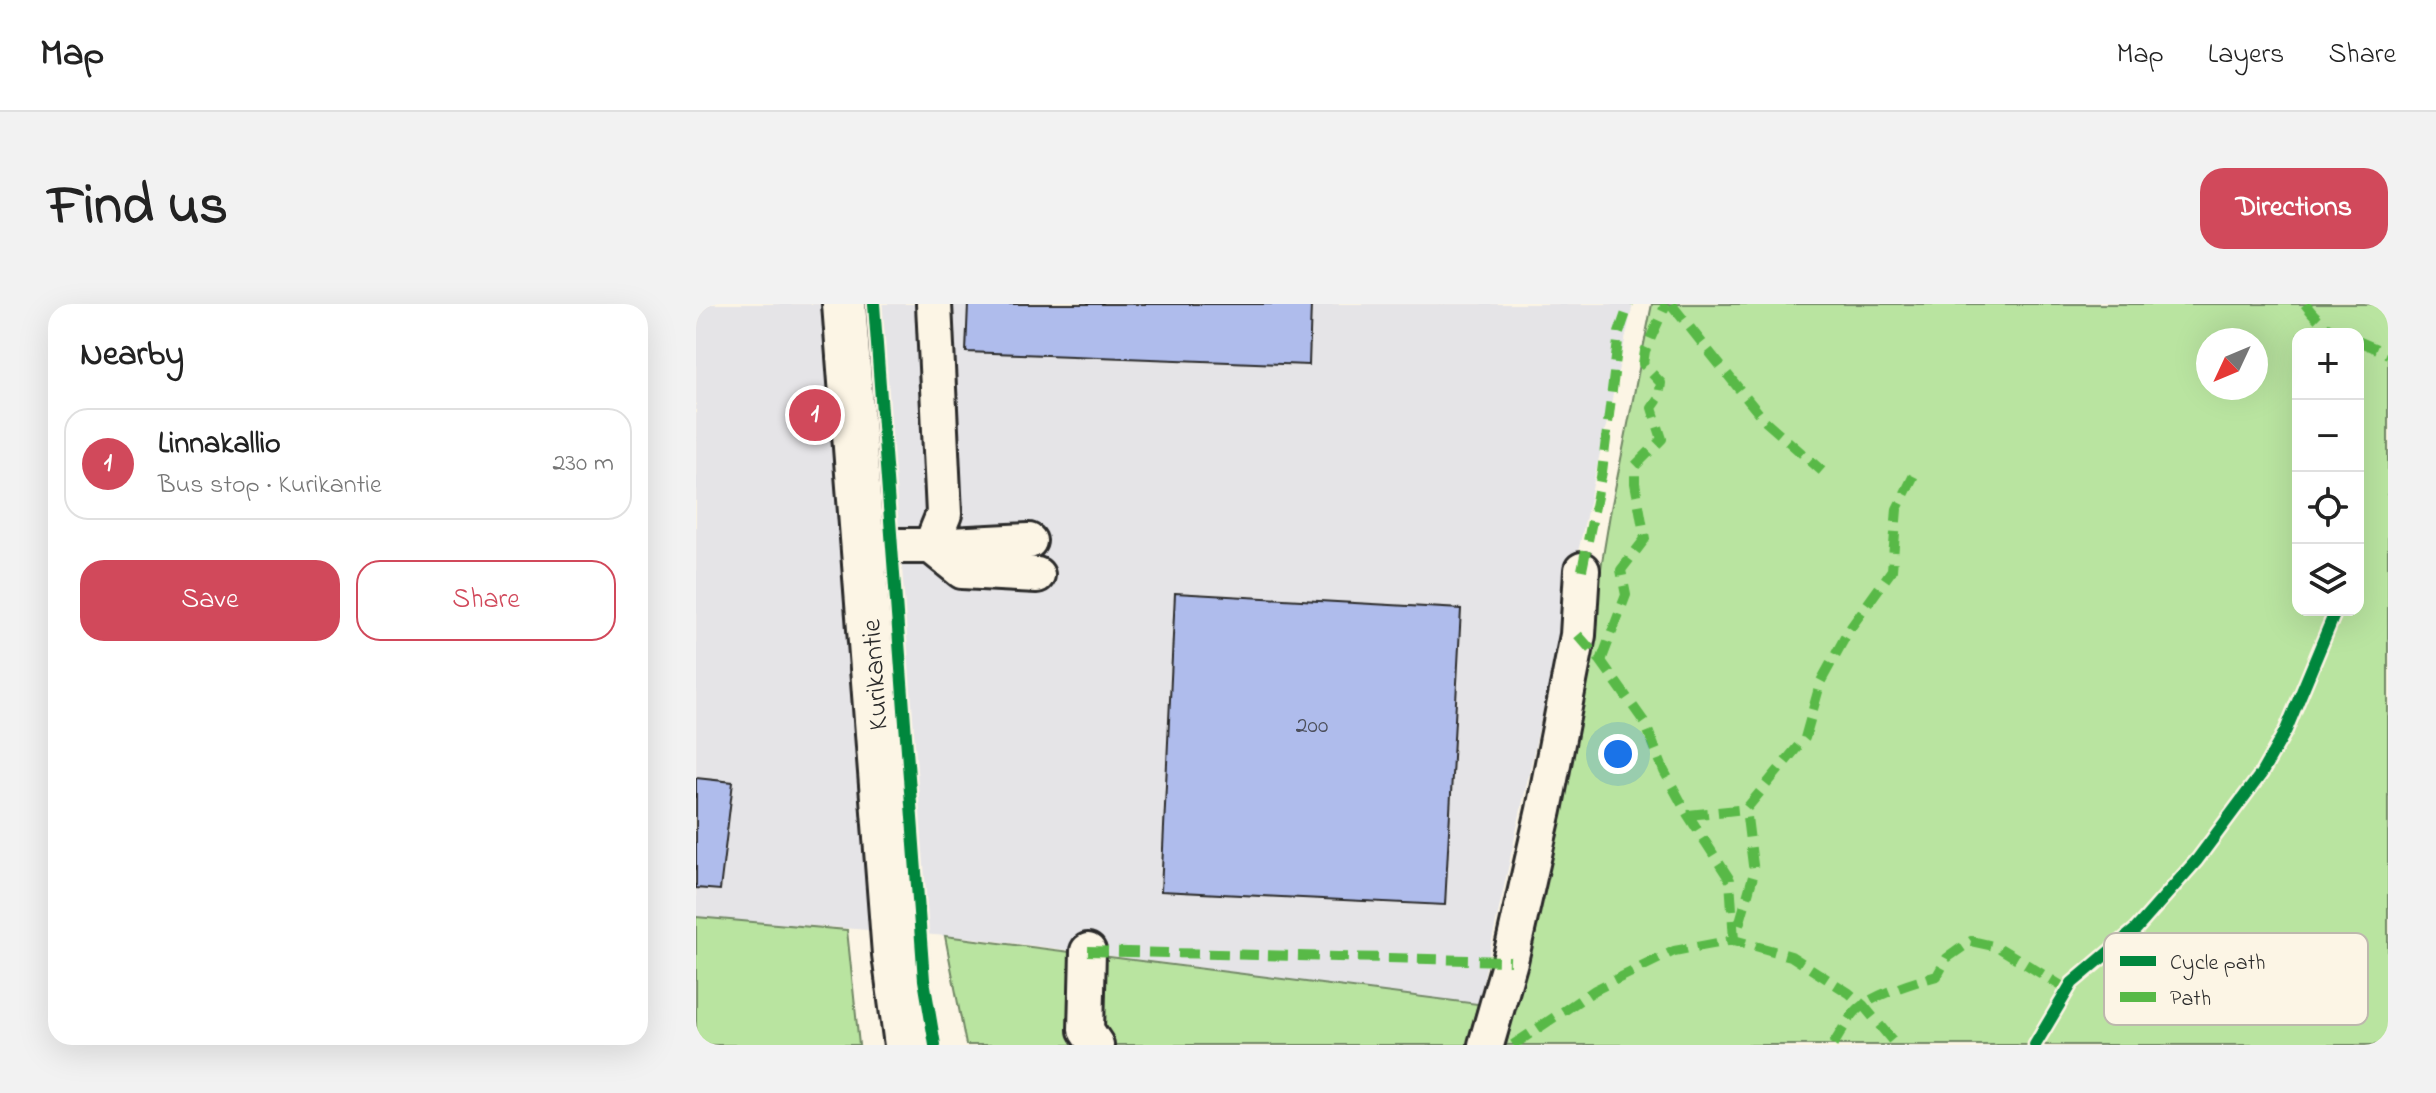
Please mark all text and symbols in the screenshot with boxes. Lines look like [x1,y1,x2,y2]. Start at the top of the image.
text: Map [40,27,104,83]
text: Map [2116,35,2164,76]
text: Layers [2208,35,2284,76]
text: Share [2328,35,2396,76]
text: Find us [48,168,228,249]
button: Directions [2200,168,2388,249]
north arrow [2196,328,2268,400]
map controls [2292,328,2364,616]
button: + [2292,328,2364,400]
text: Nearby [80,331,184,381]
pin: 1 [789,385,841,445]
button: − [2292,400,2364,472]
text: Linnakallio [158,423,281,467]
text: 1 [104,445,112,483]
text: 230 m [552,445,614,483]
text: Bus stop · Kurikantie [158,467,382,505]
button: locate [2292,472,2364,544]
button: layers [2292,544,2364,616]
button: Save [80,560,340,641]
button: Share [356,560,616,641]
street label: Kurikantie [852,617,901,732]
house number: 200 [1296,709,1328,744]
your location [1598,734,1638,774]
legend [2104,933,2368,1025]
text: Cycle path [2170,948,2265,981]
text: Path [2170,984,2211,1016]

